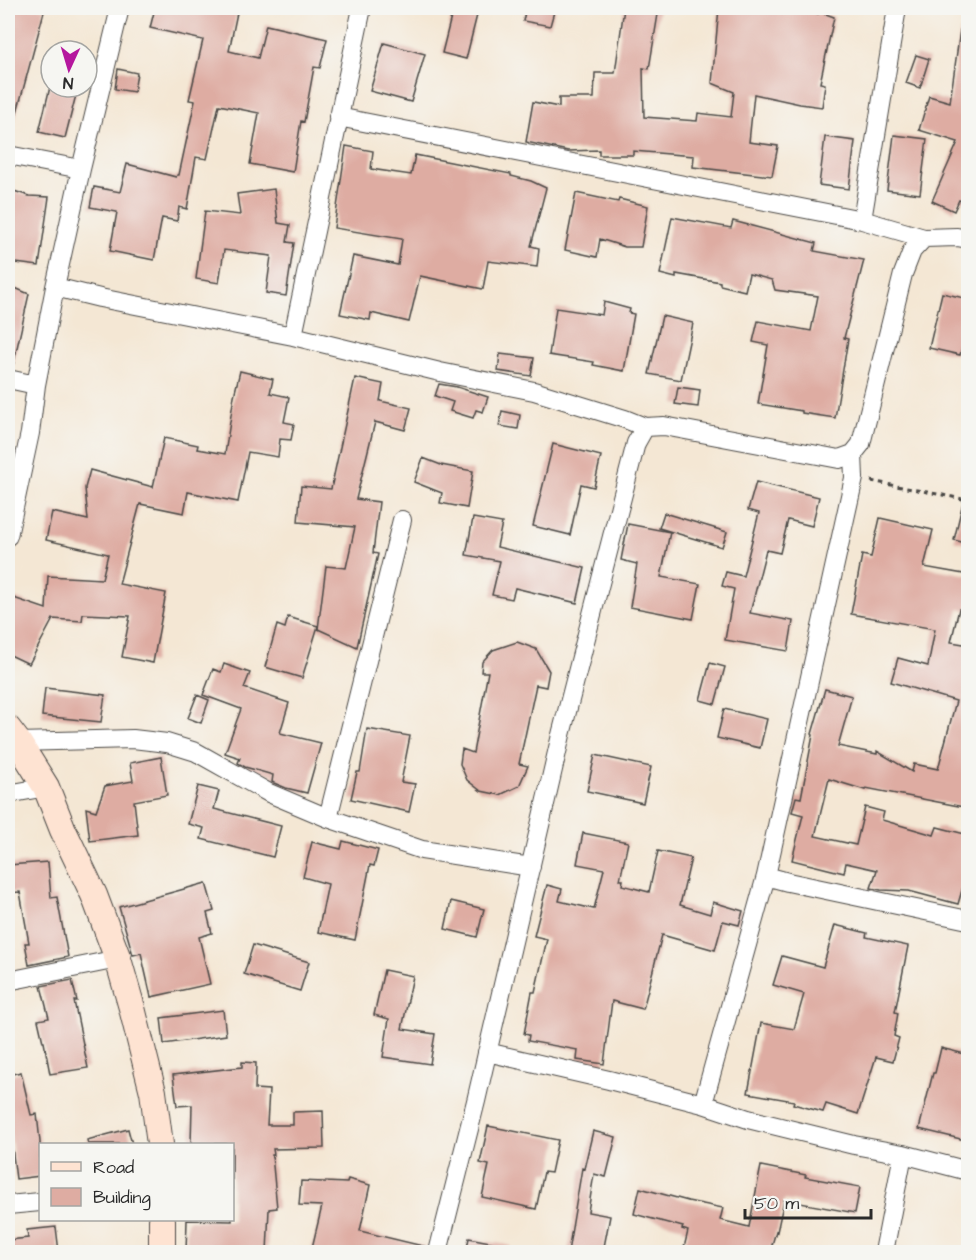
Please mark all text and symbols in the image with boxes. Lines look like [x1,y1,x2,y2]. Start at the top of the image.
north arrow [39,39,99,99]
text: N [62,72,74,94]
legend [39,1143,234,1221]
text: Road [93,1155,134,1180]
scale bar [745,1182,871,1220]
text: Building [93,1185,151,1211]
text: 50 m [754,1191,799,1216]

